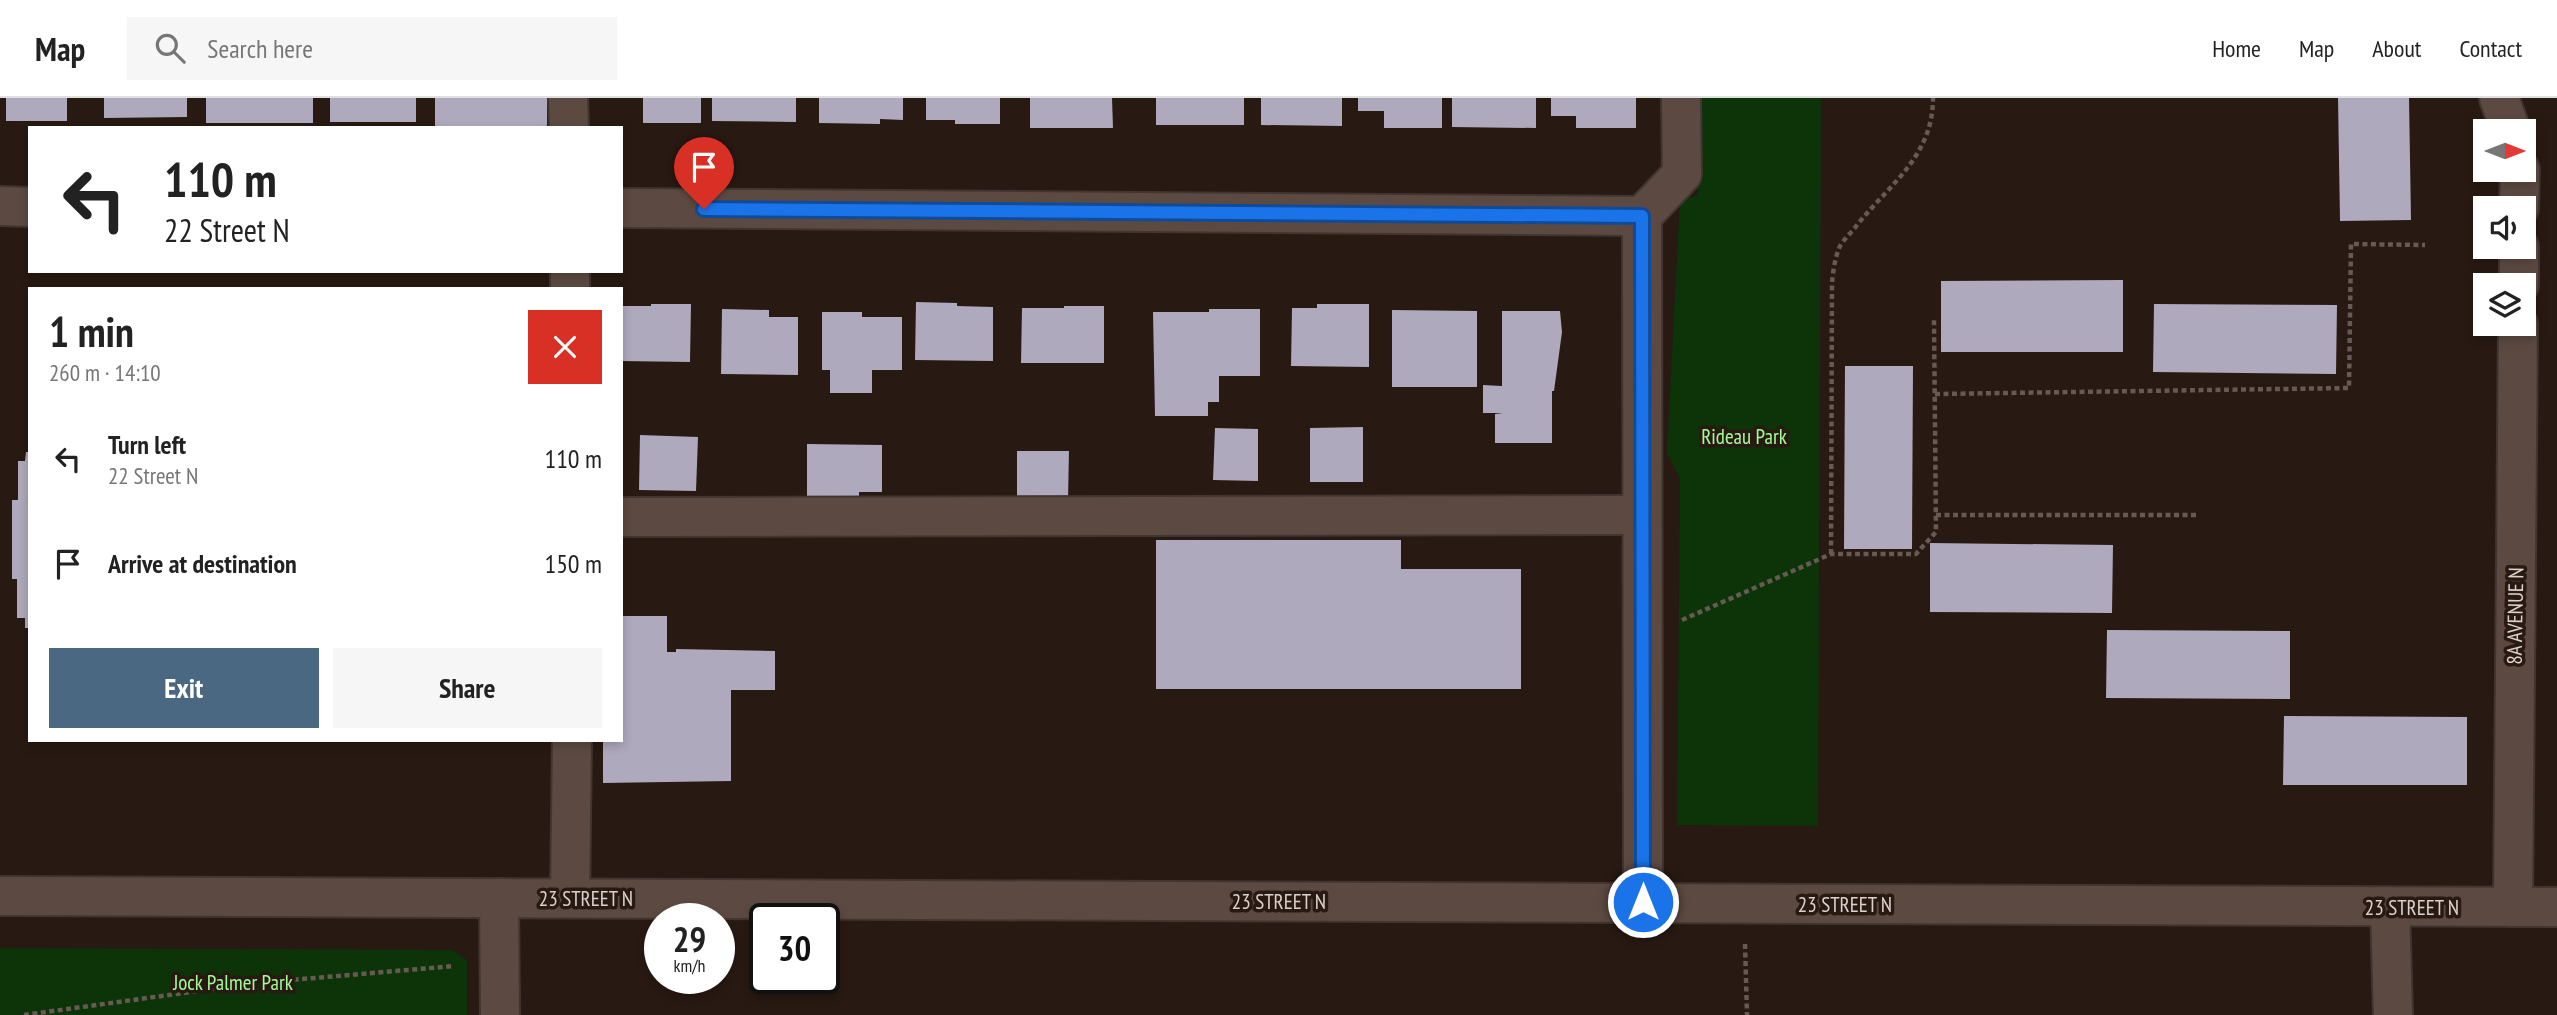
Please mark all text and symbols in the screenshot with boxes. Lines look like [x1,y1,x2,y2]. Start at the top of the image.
search box [127,17,617,80]
text: Map [35,27,85,70]
icon: search [151,29,189,67]
text: Search here [207,32,313,65]
text: Home [2212,33,2261,64]
text: Map [2299,33,2334,64]
text: About [2372,33,2421,64]
text: Contact [2459,33,2522,64]
north arrow [2473,119,2536,182]
map controls [2473,119,2536,336]
pin [674,137,734,209]
text: 110 m [164,147,277,211]
icon: arrive [685,148,723,186]
icon: left [49,154,140,245]
button: sound [2473,196,2536,259]
text: 22 Street N [164,209,290,251]
button: layers [2473,273,2536,336]
text: 1 min [49,304,134,359]
button: close [528,310,602,384]
text: 260 m · 14:10 [49,358,161,387]
park label: Rideau Park [1701,423,1787,450]
text: Turn left [108,428,186,461]
icon: left [49,440,87,478]
text: 110 m [544,442,602,475]
text: 22 Street N [108,461,198,490]
icon: arrive [49,545,87,583]
text: Arrive at destination [108,547,297,580]
text: 150 m [544,547,602,580]
street label: 8A AVENUE N [2501,567,2529,665]
button: Exit [49,648,319,728]
button: Share [333,648,602,728]
position arrow [1606,865,1680,939]
street label: 23 STREET N [539,885,633,912]
street label: 23 STREET N [1232,888,1326,915]
street label: 23 STREET N [1798,891,1892,918]
street label: 23 STREET N [2365,894,2459,921]
speed limit sign: 30 [749,903,840,994]
text: 29 [673,916,706,962]
text: km/h [674,954,705,977]
park label: Jock Palmer Park [172,969,293,996]

